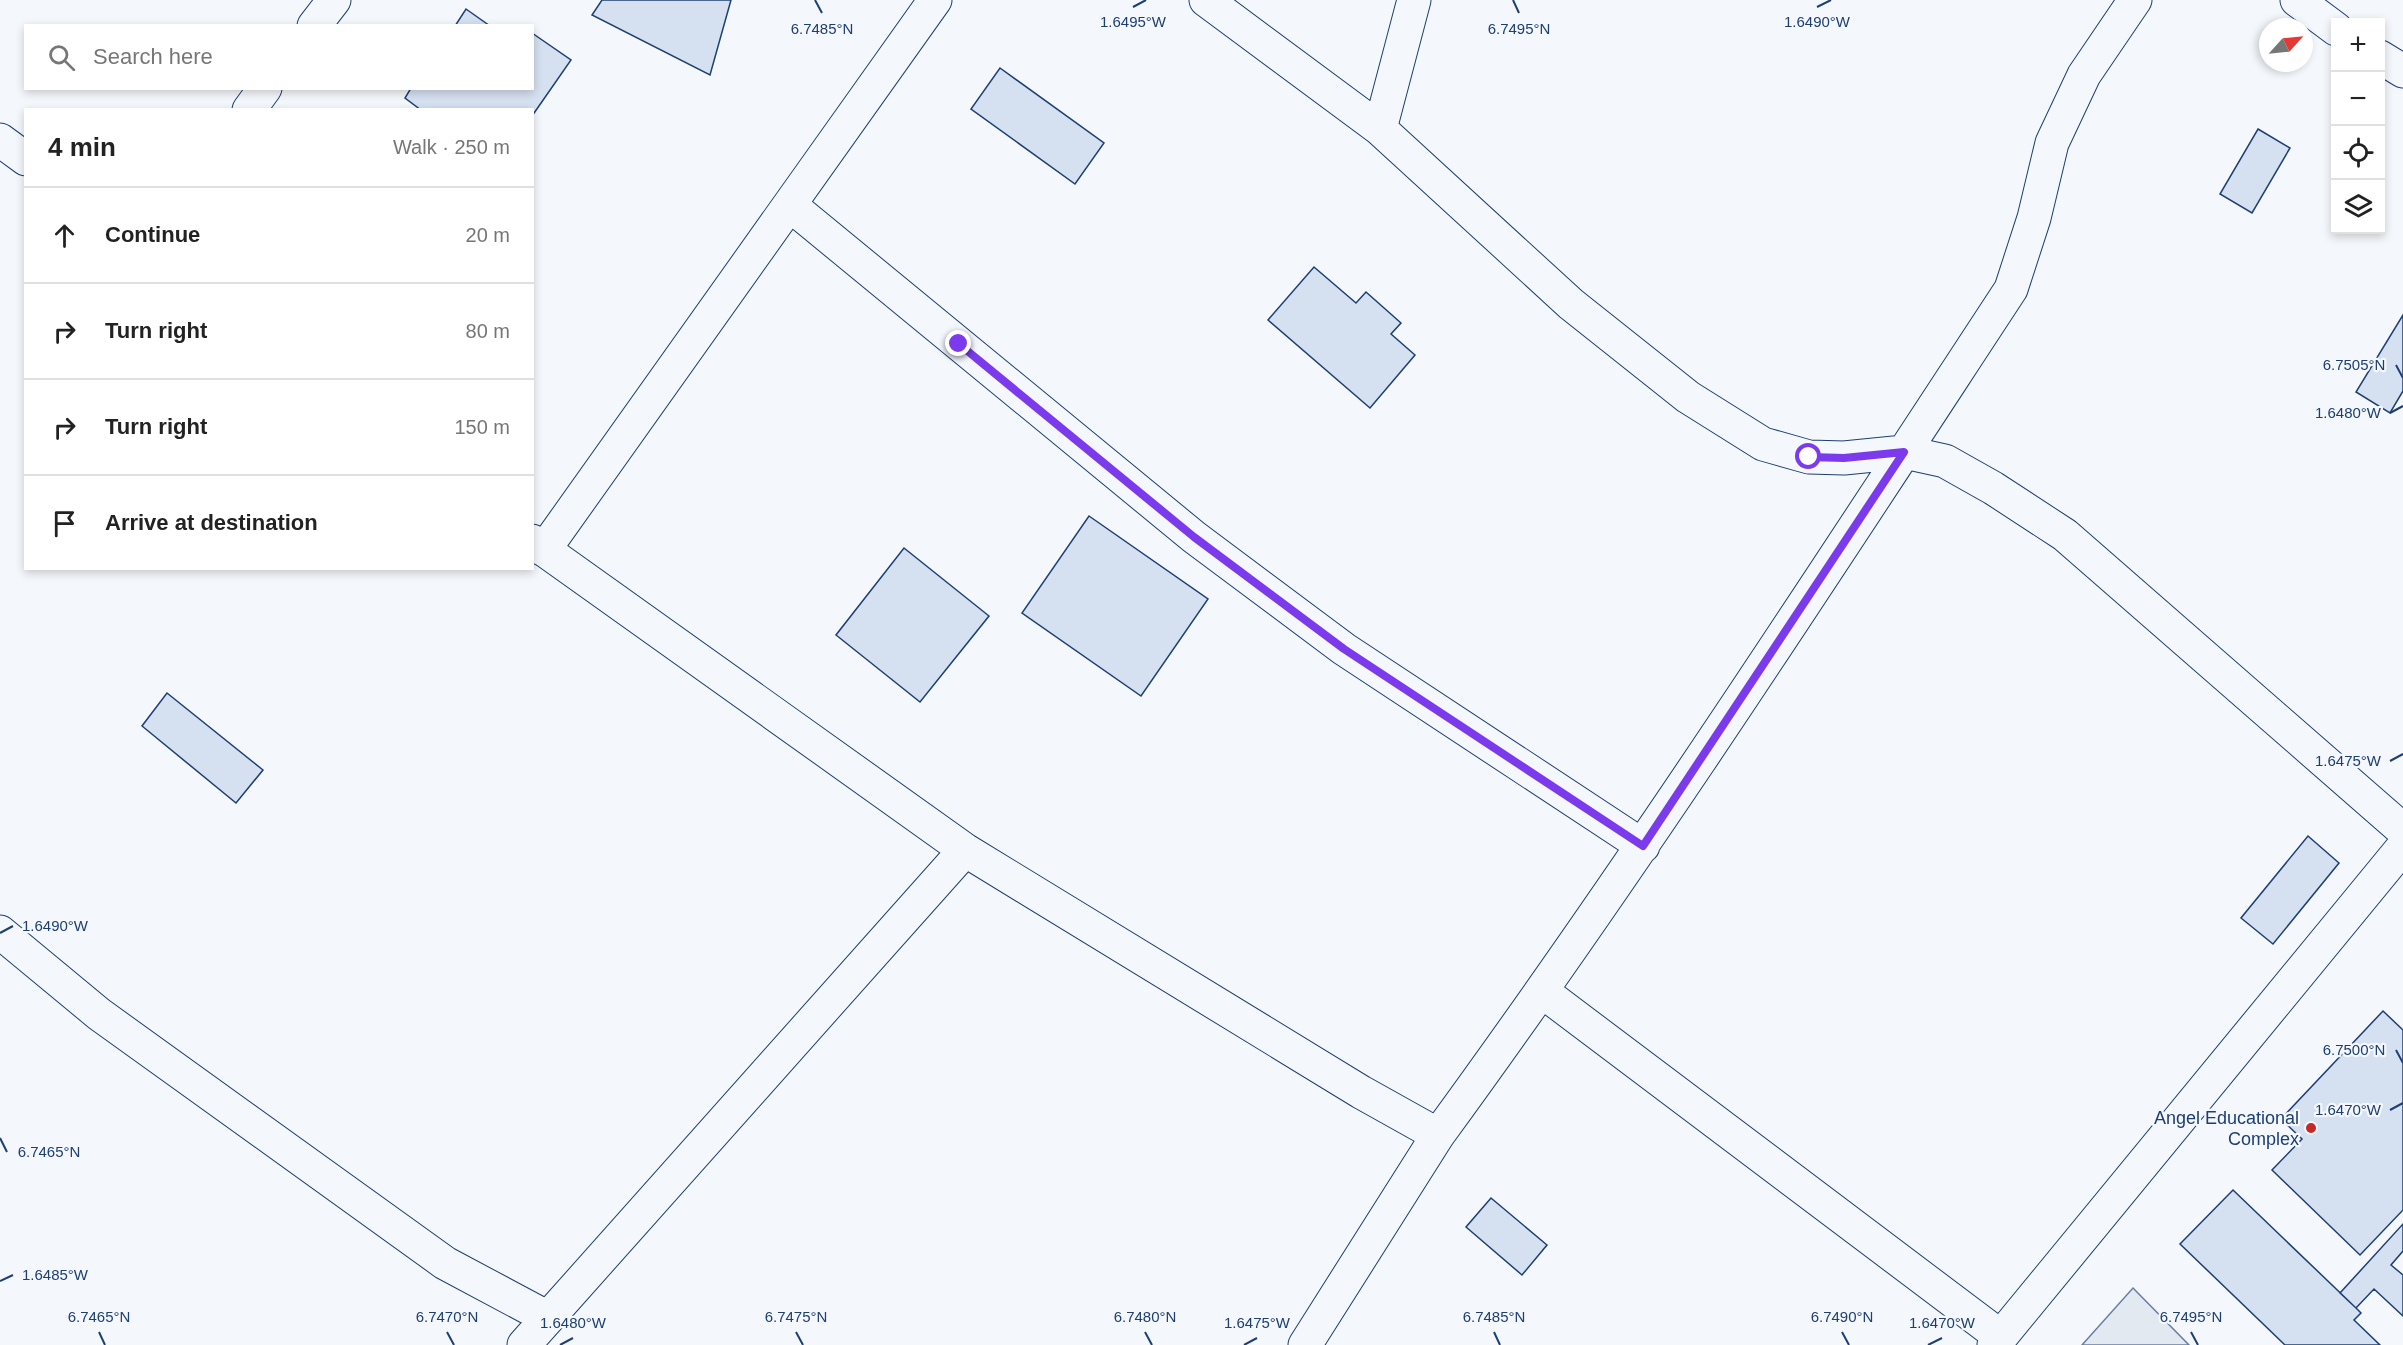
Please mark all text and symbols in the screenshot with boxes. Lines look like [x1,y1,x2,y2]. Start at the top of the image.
text: 1.6495°W [1100,13,1167,30]
text: 1.6490°W [1784,13,1851,30]
north arrow [2259,18,2313,72]
map controls [2331,18,2385,234]
button: + [2331,18,2385,72]
text: 6.7485°N [791,20,853,37]
text: 6.7495°N [1488,20,1550,37]
search box [24,24,534,90]
icon: search [45,41,78,74]
text: Search here [93,44,213,69]
button: − [2331,72,2385,126]
button: locate [2331,126,2385,180]
text: 4 min [48,132,116,162]
text: Walk · 250 m [393,136,510,158]
button: layers [2331,180,2385,234]
icon: ahead [48,219,81,252]
text: Continue [105,222,200,247]
text: 20 m [466,224,510,246]
icon: right [48,315,81,348]
text: Turn right [105,318,207,343]
text: 80 m [466,320,510,342]
route end [945,330,971,356]
text: 6.7505°N [2323,356,2385,373]
text: 1.6480°W [2315,404,2382,421]
icon: right [48,411,81,444]
text: Turn right [105,414,207,439]
text: 150 m [454,416,510,438]
route start [1795,443,1821,469]
icon: arrive [48,507,81,540]
text: Arrive at destination [105,510,318,535]
text: 1.6475°W [2315,752,2382,769]
text: 1.6490°W [22,917,89,934]
text: 6.7500°N [2323,1041,2385,1058]
text: 1.6470°W [2315,1101,2382,1118]
place label: Angel Educational Complex [2154,1108,2299,1149]
marker: Angel Educational Complex [2304,1121,2318,1135]
text: 6.7465°N [18,1143,80,1160]
text: 1.6485°W [22,1266,89,1283]
text: 6.7465°N [68,1308,130,1325]
text: 6.7470°N [416,1308,478,1325]
text: 6.7475°N [765,1308,827,1325]
text: 6.7480°N [1114,1308,1176,1325]
text: 6.7485°N [1463,1308,1525,1325]
text: 6.7490°N [1811,1308,1873,1325]
text: 6.7495°N [2160,1308,2222,1325]
text: 1.6480°W [540,1314,607,1331]
text: 1.6475°W [1224,1314,1291,1331]
text: 1.6470°W [1909,1314,1976,1331]

